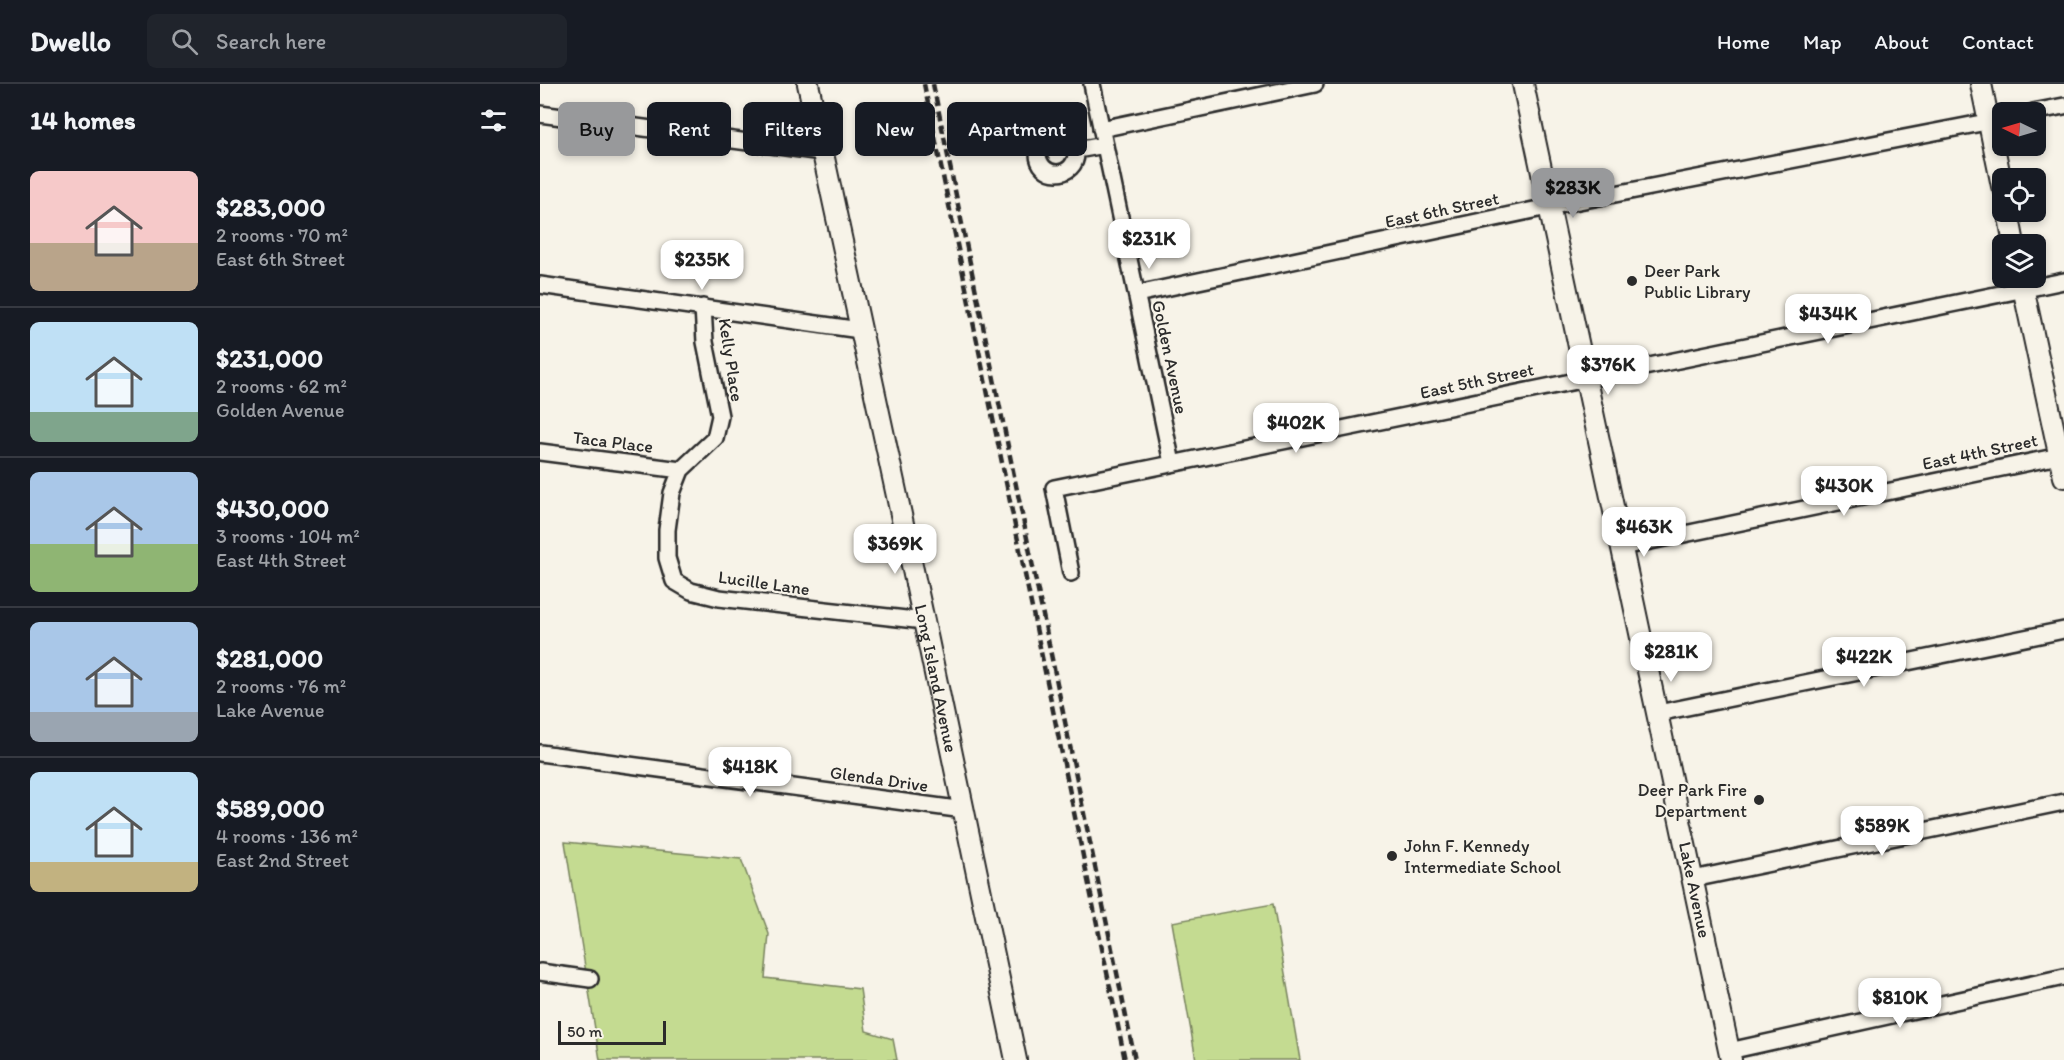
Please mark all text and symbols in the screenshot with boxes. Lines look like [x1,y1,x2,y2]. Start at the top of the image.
search box [147,14,567,68]
text: Dwello [30,24,111,58]
icon: search [168,25,201,58]
text: Search here [216,28,326,55]
text: Home [1717,29,1770,54]
text: Map [1803,29,1842,54]
text: About [1875,29,1929,54]
text: Contact [1962,29,2034,54]
chip: Buy [558,102,635,156]
chip: Rent [647,102,731,156]
chip: Filters [743,102,843,156]
chip: New [855,102,935,156]
chip: Apartment [947,102,1087,156]
north arrow [1992,102,2046,156]
map controls [1992,102,2046,288]
text: 14 homes [30,104,136,136]
icon: filters [477,104,510,137]
pin: $283K [1531,168,1615,219]
button: locate [1992,168,2046,222]
text: $283K [1545,175,1601,199]
street label: East 6th Street [1383,187,1501,233]
text: $283,000 [216,191,326,223]
icon: home [78,195,150,267]
pin: $231K [1107,219,1191,270]
text: 2 rooms · 70 m² [216,223,348,247]
text: $231K [1122,226,1176,250]
button: layers [1992,234,2046,288]
pin: $235K [660,240,744,291]
text: East 6th Street [216,247,345,271]
text: $235K [675,247,729,271]
place label: Deer Park Public Library [1644,260,1751,303]
marker: Deer Park Public Library [1625,274,1639,288]
pin: $434K [1786,294,1870,345]
street label: Golden Avenue [1147,298,1193,416]
text: $434K [1799,301,1857,325]
street label: Kelly Place [714,317,748,403]
text: $231,000 [216,342,323,374]
pin: $376K [1566,345,1650,396]
icon: home [78,346,150,418]
text: $376K [1581,352,1635,376]
street label: East 5th Street [1418,358,1536,404]
text: 2 rooms · 62 m² [216,374,347,398]
text: Golden Avenue [216,398,344,422]
pin: $402K [1254,403,1338,454]
text: $402K [1267,410,1325,434]
street label: Taca Place [572,426,654,458]
street label: East 4th Street [1920,429,2040,475]
pin: $430K [1802,466,1886,517]
text: $430K [1815,473,1873,497]
text: $430,000 [216,492,329,524]
icon: home [78,496,150,568]
pin: $463K [1602,507,1686,558]
text: $463K [1616,514,1672,538]
text: 3 rooms · 104 m² [216,524,360,548]
pin: $369K [853,524,937,575]
text: $369K [868,531,922,555]
text: East 4th Street [216,548,346,572]
street label: Lucille Lane [717,566,811,600]
street label: Long Island Avenue [910,602,962,754]
pin: $281K [1629,632,1713,683]
pin: $422K [1822,637,1906,688]
text: $281K [1644,639,1698,663]
text: $281,000 [216,642,323,674]
text: $422K [1836,644,1892,668]
icon: home [78,646,150,718]
text: 2 rooms · 76 m² [216,674,346,698]
text: Lake Avenue [216,698,324,722]
pin: $418K [708,747,792,798]
text: $418K [722,754,778,778]
street label: Glenda Drive [828,761,930,797]
place label: Deer Park Fire Department [1638,779,1747,822]
text: $589,000 [216,792,325,824]
marker: Deer Park Fire Department [1752,793,1766,807]
icon: home [78,796,150,868]
pin: $589K [1840,806,1924,857]
text: $589K [1855,813,1909,837]
text: 4 rooms · 136 m² [216,824,358,848]
place label: John F. Kennedy Intermediate School [1404,835,1561,878]
street label: Lake Avenue [1674,840,1716,940]
text: East 2nd Street [216,848,349,872]
marker: John F. Kennedy Intermediate School [1385,849,1399,863]
pin: $810K [1858,978,1942,1029]
text: $810K [1872,985,1928,1009]
scale bar [558,1018,666,1046]
text: 50 m [567,1022,602,1041]

